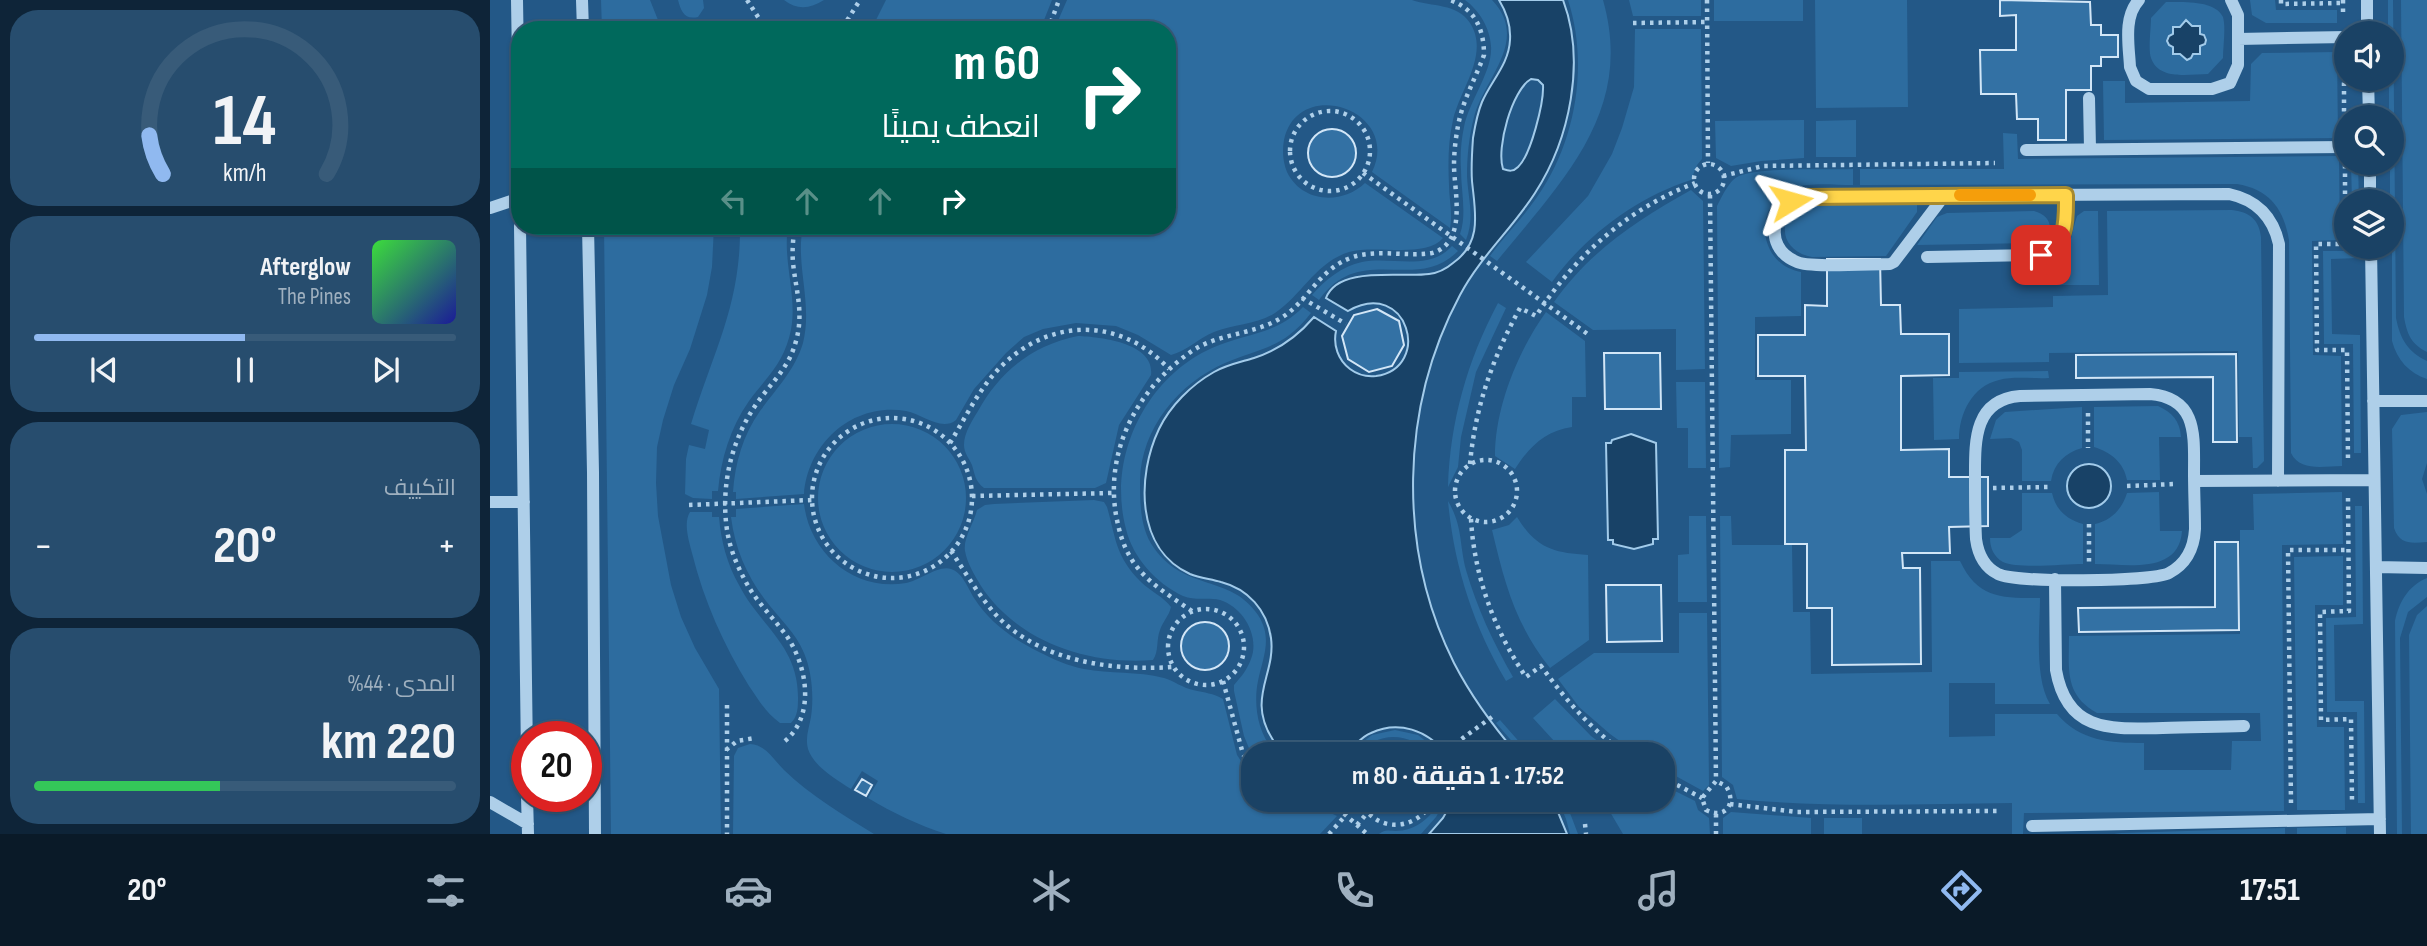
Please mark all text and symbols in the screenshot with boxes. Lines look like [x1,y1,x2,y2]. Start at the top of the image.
map controls [2334,21,2404,259]
button: sound [2334,21,2404,91]
text: 60 m [953,35,1040,94]
icon: right [1064,49,1155,140]
text: 14 [214,78,277,166]
button: search [2334,105,2404,175]
text: انعطف يمينًا [881,108,1040,147]
text: km/h [223,158,267,189]
position arrow [1754,164,1828,238]
icon: left [715,182,753,220]
icon: ahead [788,182,826,220]
icon: ahead [861,182,899,220]
icon: right [934,182,972,220]
button: layers [2334,189,2404,259]
pin [2011,225,2071,285]
icon: arrive [2022,236,2060,274]
text: Afterglow [260,252,351,283]
text: The Pines [278,283,351,311]
icon: previous [85,351,123,389]
icon: pause [226,351,264,389]
icon: next [367,351,405,389]
text: التكييف [384,474,456,502]
text: 20° [213,515,277,578]
text: − [34,524,53,569]
text: + [437,524,456,569]
text: المدى · 44% [347,670,456,698]
text: 220 km [321,711,456,774]
speed limit sign: 20 [511,721,602,812]
text: 17:52 · 1 دقيقة · 80 m [1352,761,1564,792]
icon: filters [421,866,470,915]
icon: car [724,866,773,915]
icon: climate [1027,866,1076,915]
icon: phone [1330,866,1379,915]
icon: music [1634,866,1683,915]
icon: directions [1937,866,1986,915]
text: 20° [127,871,166,910]
text: 17:51 [2240,871,2300,910]

